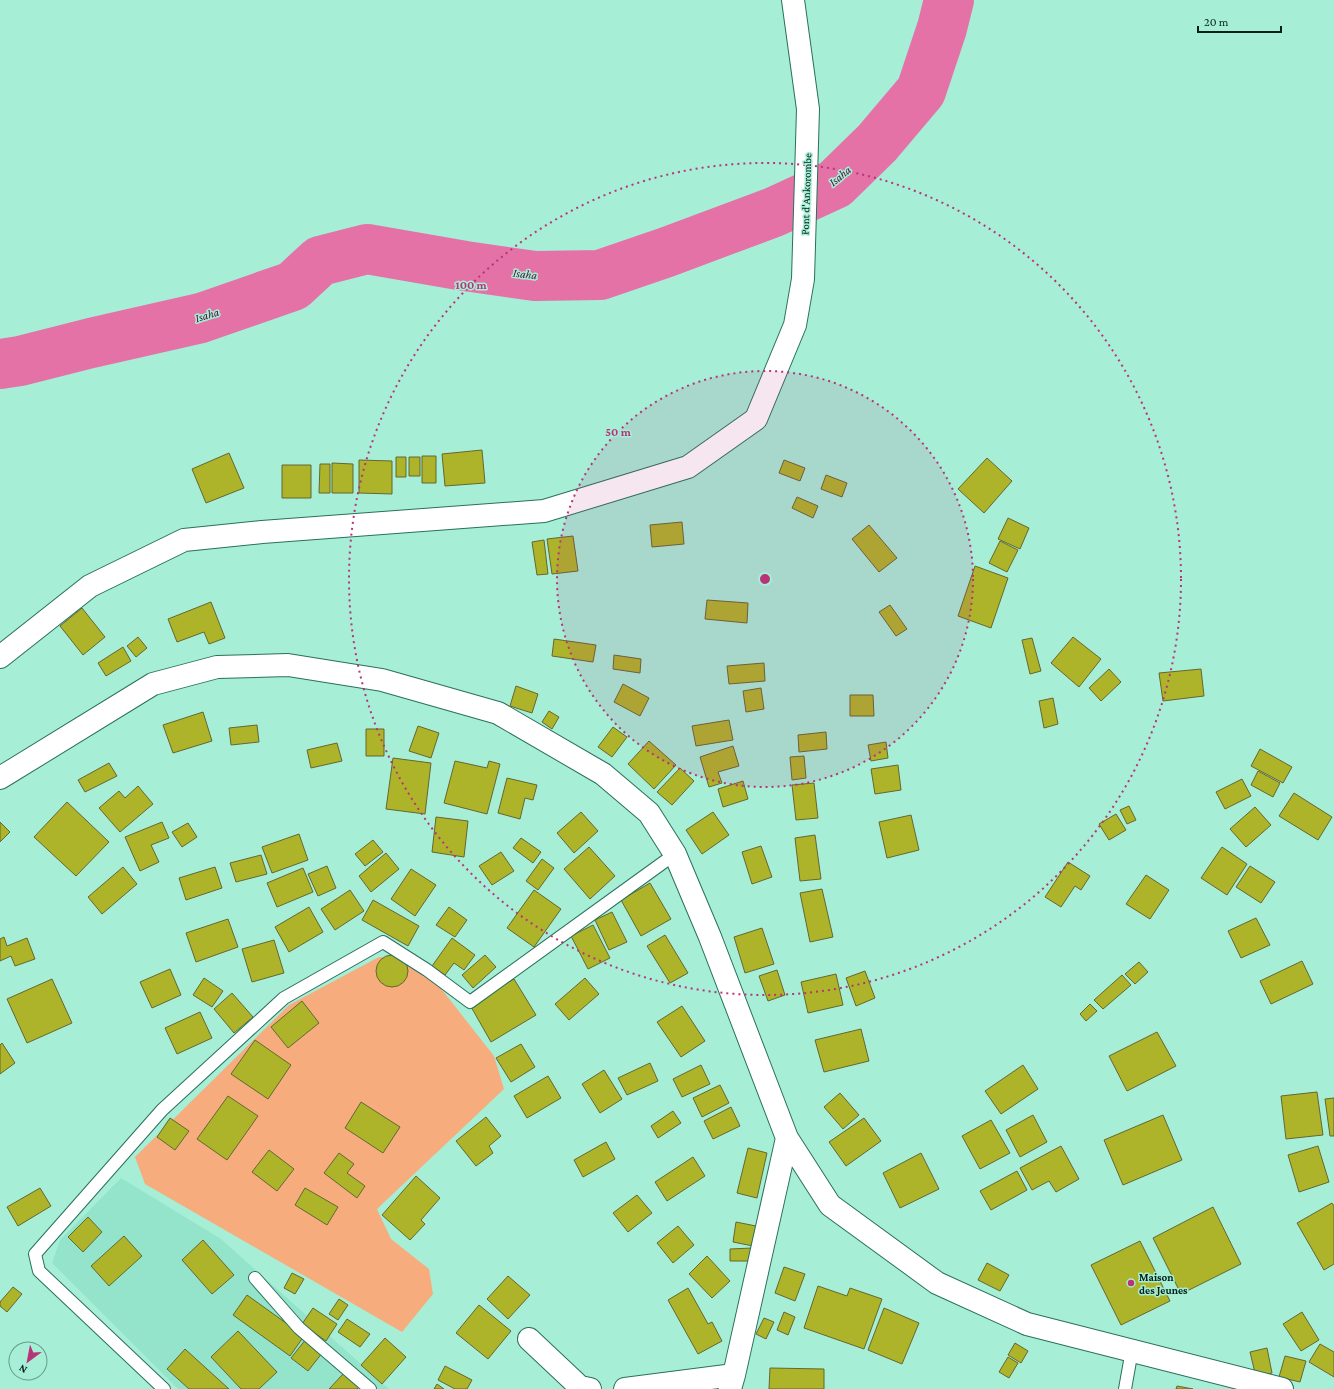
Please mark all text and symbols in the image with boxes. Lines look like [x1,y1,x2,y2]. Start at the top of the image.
scale bar [1198,8,1281,34]
text: 20 m [1204,15,1229,29]
street label: Pont d'Ankorombe [799,153,813,235]
water label: Isaha [826,163,854,189]
water label: Isaha [512,266,538,282]
text: 100 m [455,278,488,292]
water label: Isaha [193,305,221,325]
text: 50 m [605,425,632,439]
centre of rings [758,572,772,586]
place label: Maison des Jeunes [1139,1271,1188,1296]
marker: Maison des Jeunes [1126,1278,1136,1288]
north arrow [8,1341,48,1381]
text: N [16,1362,29,1377]

